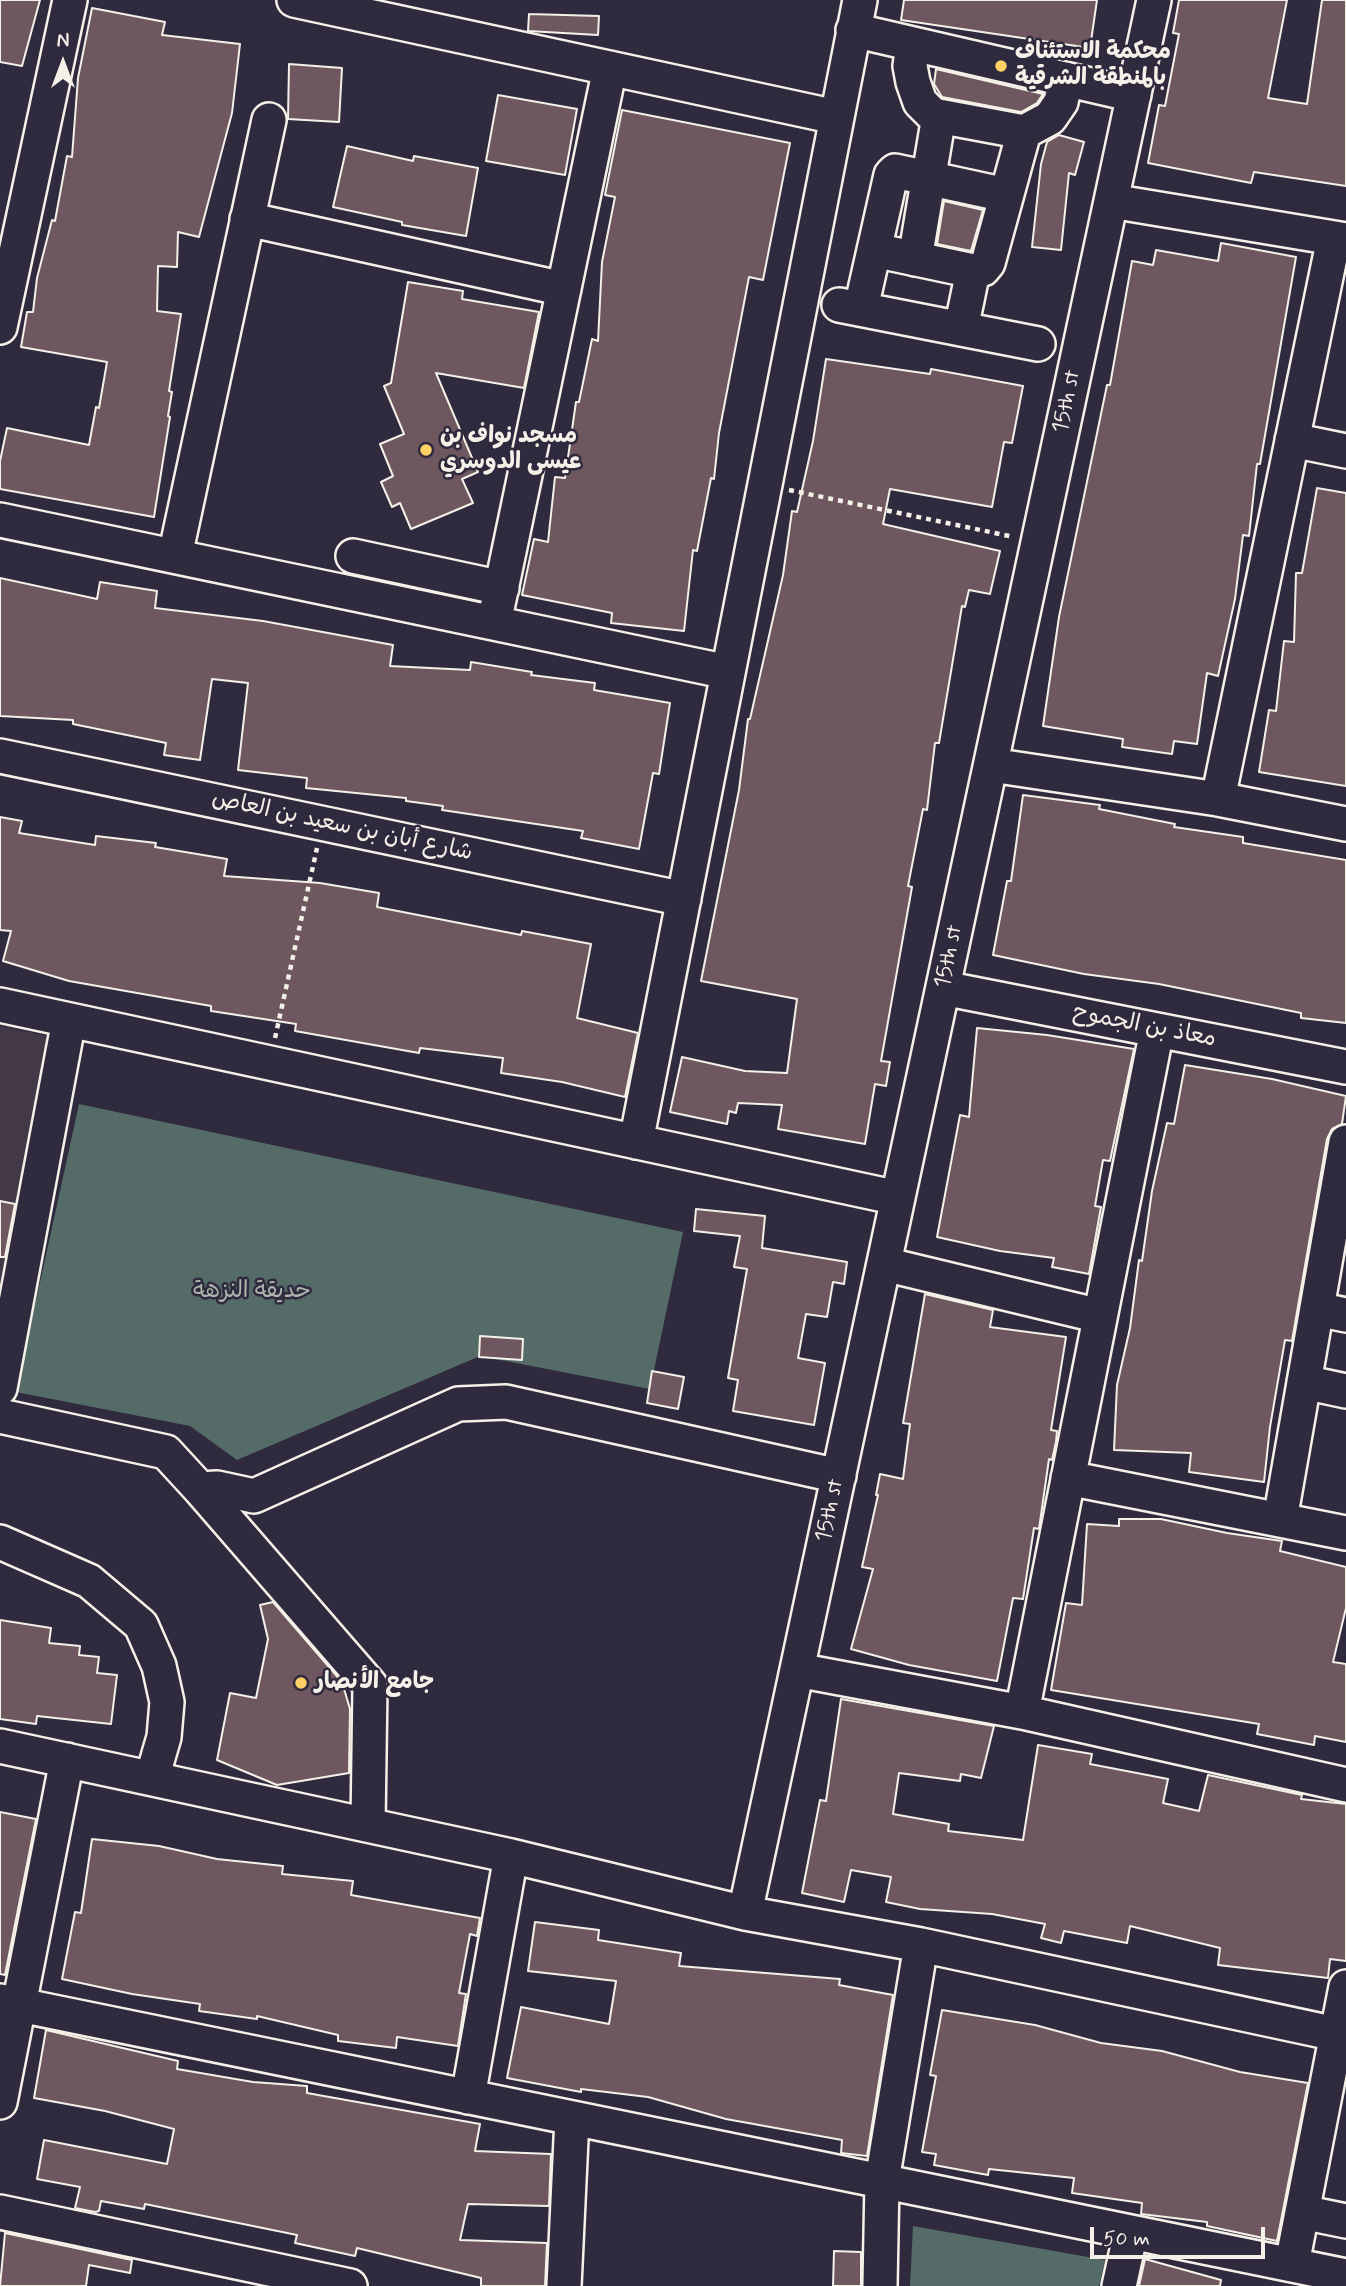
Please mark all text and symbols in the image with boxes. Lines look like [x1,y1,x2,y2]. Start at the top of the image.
north arrow [28,28,98,98]
text: N [57,29,69,54]
place label: محكمة الاستئناف بالمنطقة الشرقية [1015,39,1171,93]
marker: محكمة الاستئناف بالمنطقة الشرقية [993,58,1009,74]
street label: 15th st [1048,368,1088,436]
place label: مسجد نواف بن عيسى الدوسري [440,423,581,477]
marker: مسجد نواف بن عيسى الدوسري [418,442,434,458]
street label: شارع أبان بن سعيد بن العاص [209,786,475,868]
street label: 15th st [930,923,970,991]
street label: معاذ بن الجموح [1070,1000,1218,1054]
park label: حديقة النزهة [193,1278,311,1306]
street label: 15th st [811,1477,851,1545]
place label: جامع الأنصار [315,1669,434,1697]
marker: جامع الأنصار [293,1675,309,1691]
scale bar [1094,2212,1269,2256]
text: 50 m [1103,2225,1150,2253]

